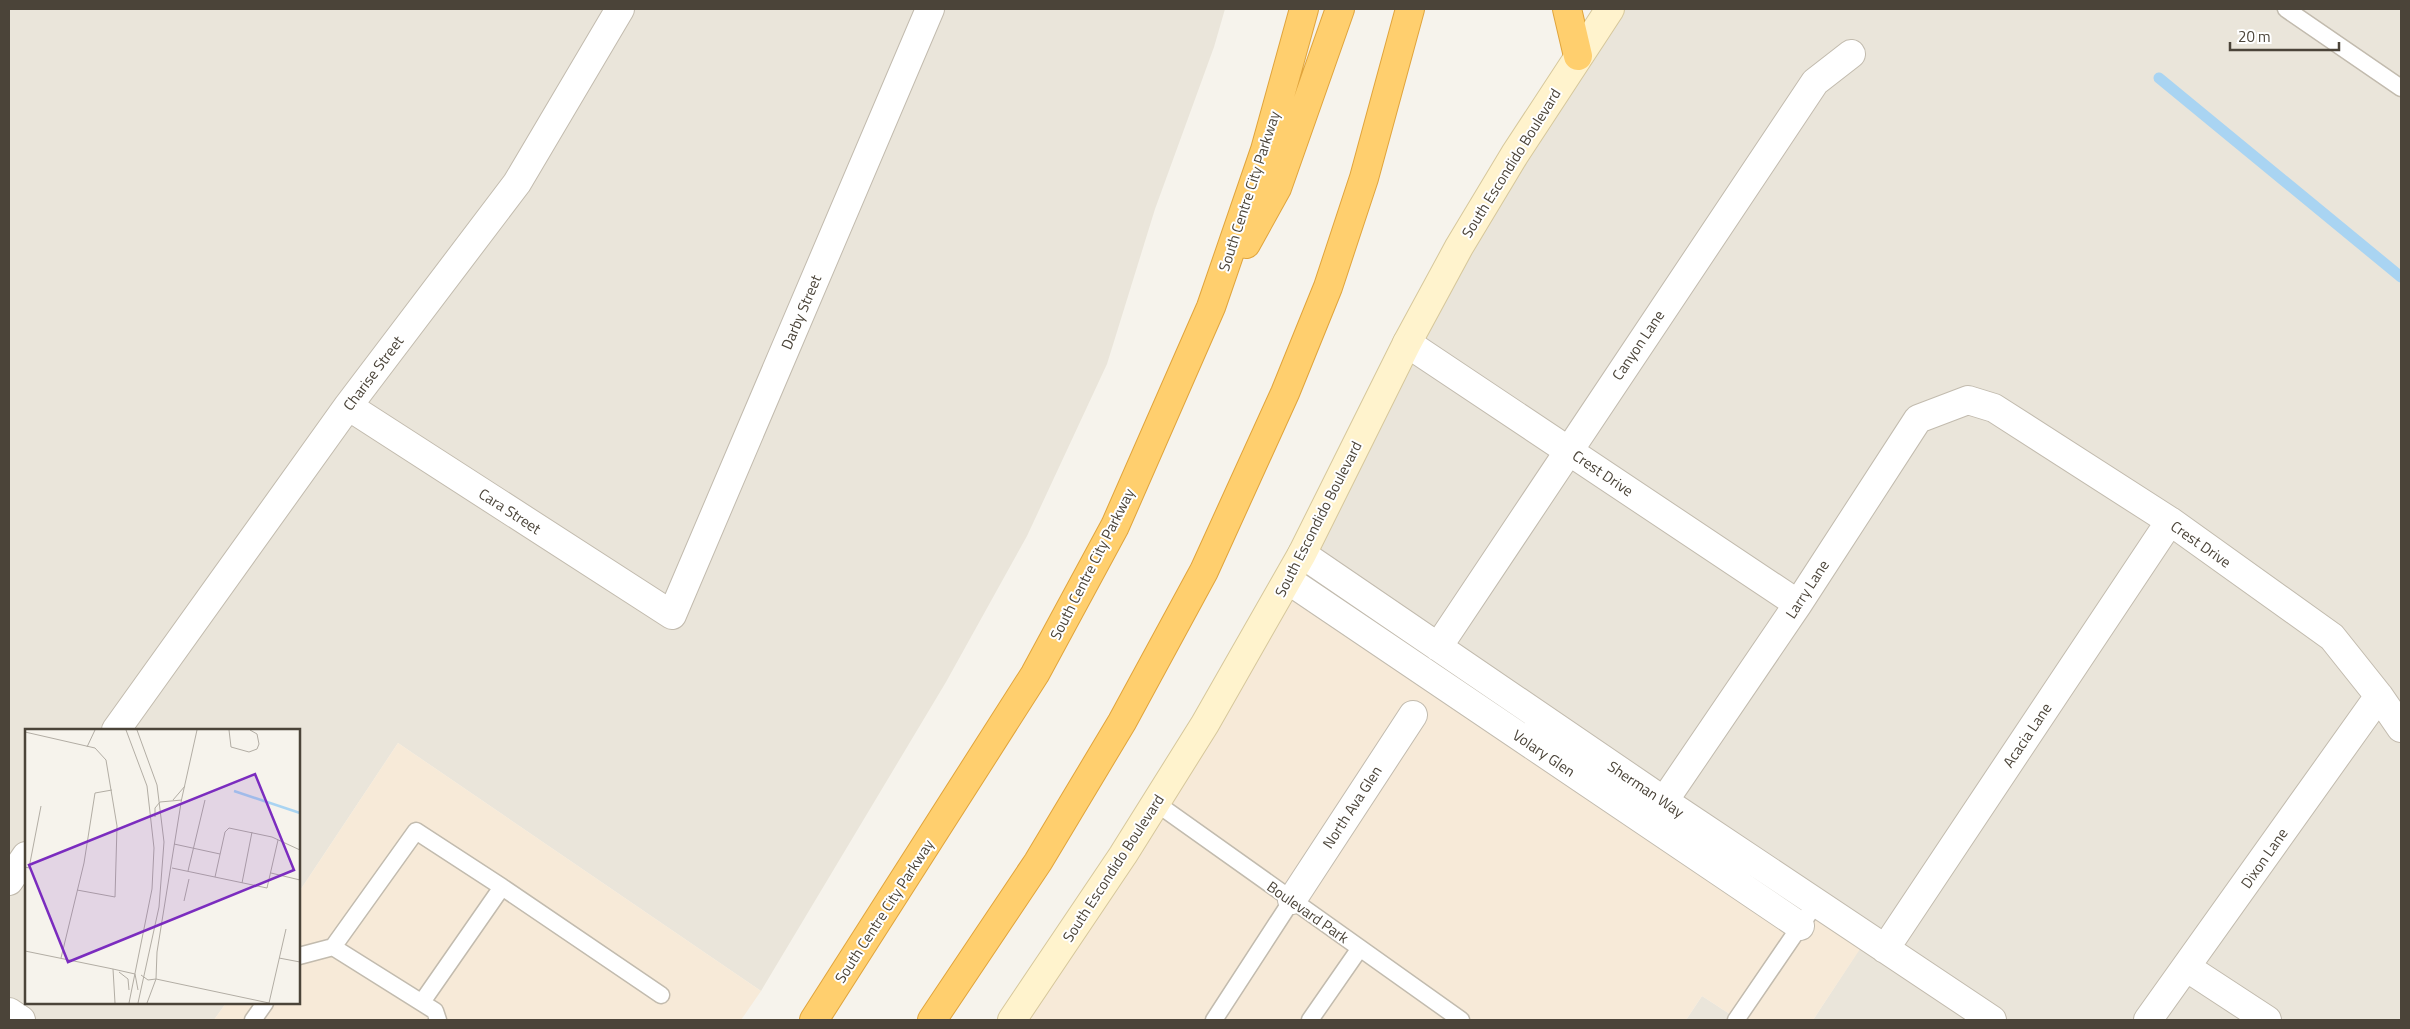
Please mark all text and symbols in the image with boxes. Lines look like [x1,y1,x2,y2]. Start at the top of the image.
scale bar [2230,20,2339,52]
text: 20 m [2238,25,2271,48]
street label: South Escondido Boulevard [1456,84,1566,242]
street label: South Centre City Parkway [1212,108,1286,274]
street label: Darby Street [775,270,827,353]
street label: Canyon Lane [1606,305,1670,385]
street label: Charise Street [337,330,409,415]
street label: South Escondido Boulevard [1269,437,1367,601]
street label: Crest Drive [1568,444,1638,502]
street label: Cara Street [474,482,546,540]
street label: South Centre City Parkway [1044,484,1140,644]
street label: Crest Drive [2166,515,2236,573]
street label: Larry Lane [1779,555,1835,623]
street label: Acacia Lane [1997,698,2057,772]
street label: Volary Glen [1508,724,1580,782]
inset map [25,729,300,1004]
street label: Sherman Way [1603,755,1689,823]
street label: North Ava Glen [1317,761,1387,853]
street label: South Escondido Boulevard [1056,789,1170,947]
street label: Dixon Lane [2235,823,2293,893]
street label: South Centre City Parkway [829,835,939,987]
street label: Boulevard Park [1262,875,1354,949]

